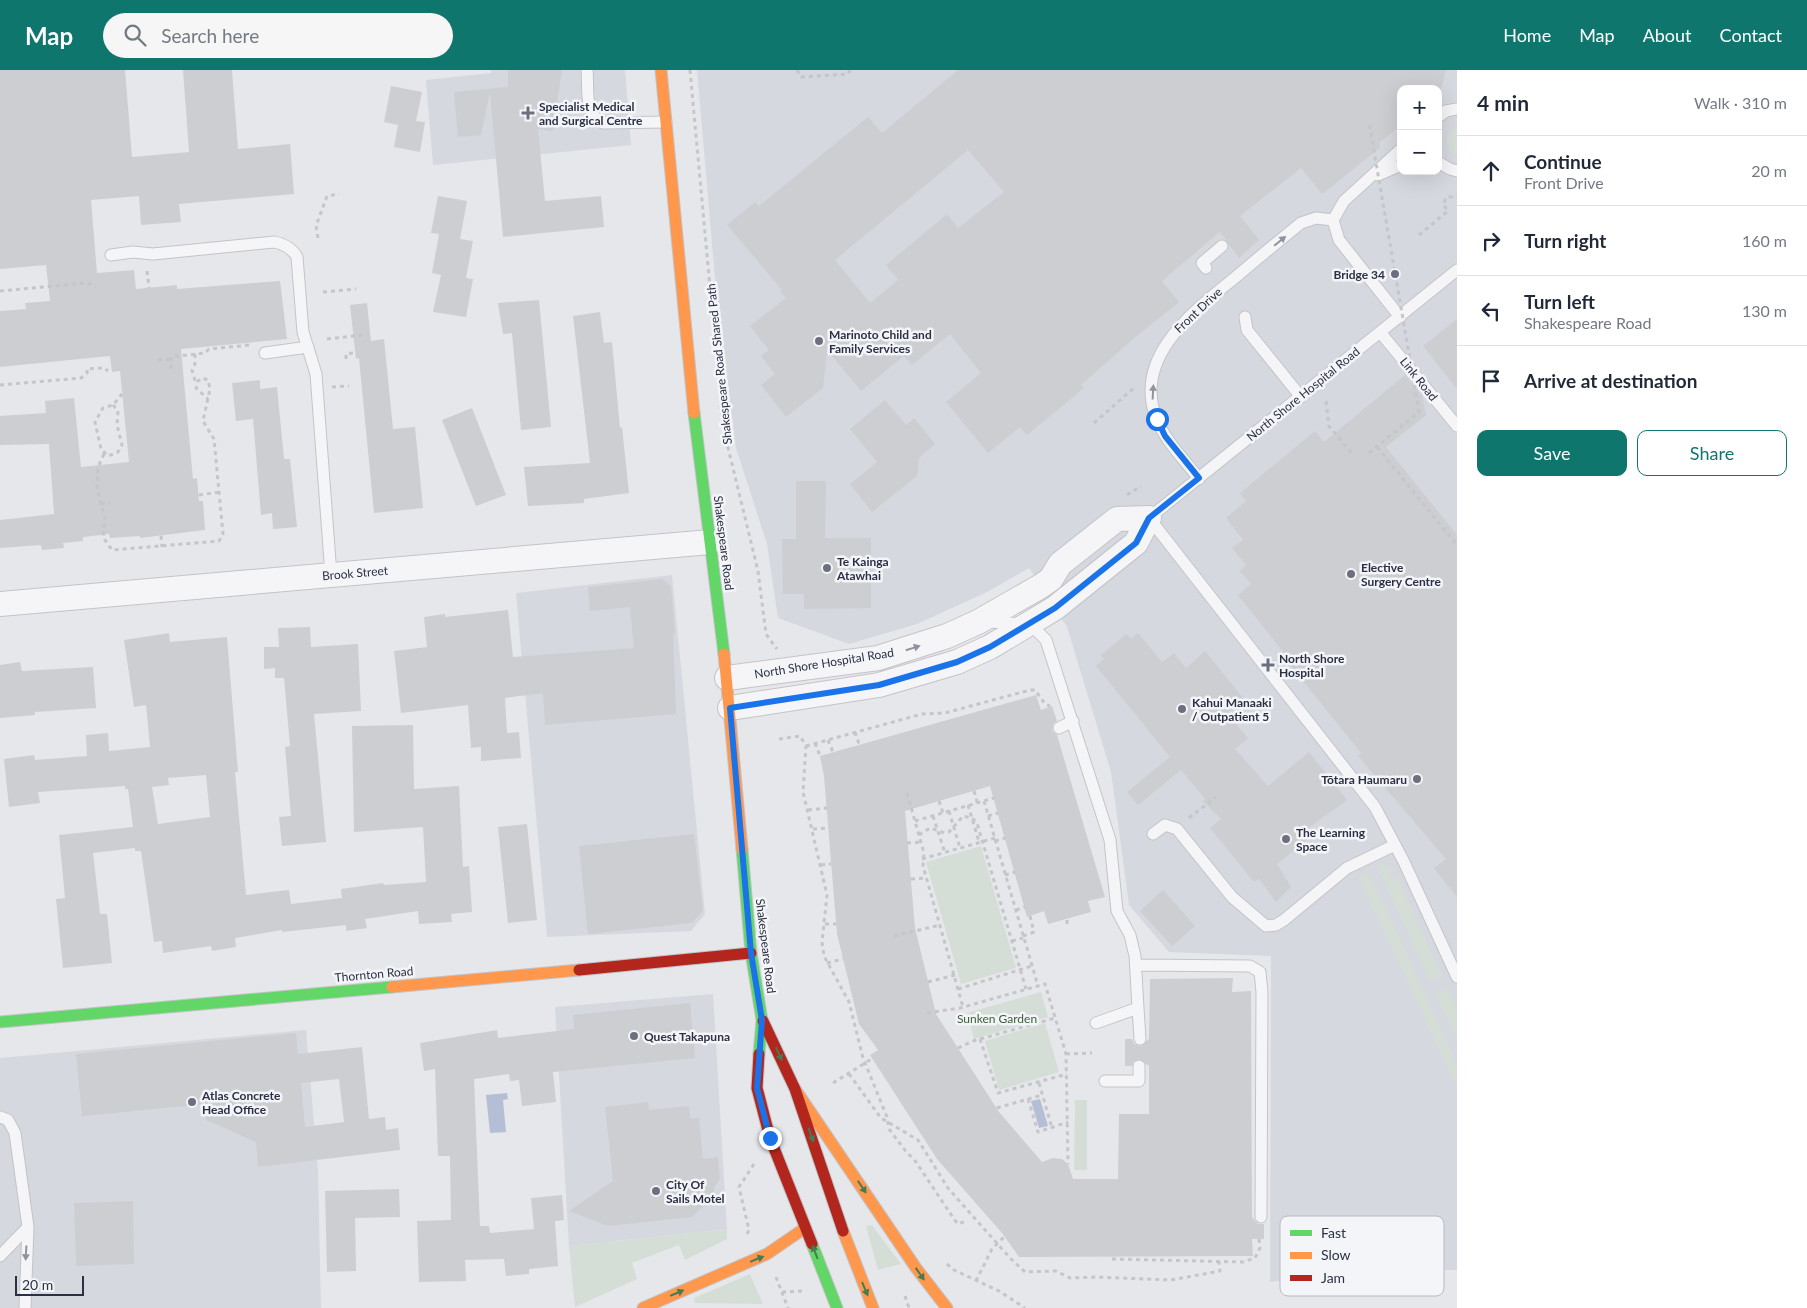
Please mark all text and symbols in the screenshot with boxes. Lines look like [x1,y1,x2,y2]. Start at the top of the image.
search box [103,13,453,58]
text: Map [25,21,73,50]
icon: search [121,21,149,49]
text: Search here [161,24,259,47]
text: Home [1503,24,1551,46]
text: Map [1579,24,1615,46]
text: About [1643,24,1692,46]
text: Contact [1720,24,1782,46]
map controls [1397,85,1442,175]
button: + [1397,85,1442,130]
text: 4 min [1477,90,1529,115]
text: Walk · 310 m [1694,93,1787,112]
place label: Specialist Medical and Surgical Centre [539,99,643,128]
marker: Specialist Medical and Surgical Centre [521,106,535,120]
button: − [1397,130,1442,175]
text: Continue [1524,150,1602,173]
icon: ahead [1477,157,1505,185]
text: 20 m [1751,161,1787,180]
text: Front Drive [1524,173,1604,192]
icon: right [1477,227,1505,255]
text: Turn right [1524,229,1606,252]
text: 160 m [1742,231,1787,250]
one-way arrow [1273,235,1286,246]
place label: Bridge 34 [1333,267,1385,282]
marker: Bridge 34 [1389,268,1401,280]
street label: Shakespeare Road Shared Path [703,283,735,445]
street label: Front Drive [1171,284,1225,336]
text: Turn left [1524,290,1595,313]
icon: left [1477,297,1505,325]
text: 130 m [1742,301,1787,320]
text: Shakespeare Road [1524,313,1651,332]
place label: Marinoto Child and Family Services [829,327,932,356]
marker: Marinoto Child and Family Services [813,335,825,347]
street label: North Shore Hospital Road [1243,344,1363,444]
street label: Link Road [1397,354,1441,404]
icon: arrive [1477,367,1505,395]
text: Arrive at destination [1524,369,1697,392]
one-way arrow [1149,383,1157,399]
route start [1146,408,1169,431]
button: Save [1477,430,1627,476]
button: Share [1637,430,1787,476]
street label: Shakespeare Road [711,495,737,591]
place label: Te Kainga Atawhai [836,554,889,583]
place label: Elective Surgery Centre [1361,560,1441,589]
marker: Te Kainga Atawhai [821,562,833,574]
street label: Brook Street [321,563,389,583]
marker: Elective Surgery Centre [1345,568,1357,580]
one-way arrow [906,643,921,651]
street label: North Shore Hospital Road [753,645,895,681]
place label: North Shore Hospital [1279,651,1345,680]
marker: North Shore Hospital [1261,658,1275,672]
place label: Kahui Manaaki / Outpatient 5 [1192,695,1271,724]
marker: Kahui Manaaki / Outpatient 5 [1176,703,1188,715]
place label: Tōtara Haumaru [1321,772,1407,787]
marker: Tōtara Haumaru [1411,773,1423,785]
place label: The Learning Space [1296,825,1366,854]
marker: The Learning Space [1280,833,1292,845]
street label: Shakespeare Road [753,898,779,994]
street label: Thornton Road [334,963,414,985]
park label: Sunken Garden [957,1011,1037,1026]
place label: Quest Takapuna [644,1029,730,1044]
marker: Quest Takapuna [628,1030,640,1042]
one-way arrow [775,1047,783,1061]
place label: Atlas Concrete Head Office [201,1088,281,1117]
marker: Atlas Concrete Head Office [186,1096,198,1108]
route end [759,1127,782,1150]
one-way arrow [808,1128,815,1143]
place label: City Of Sails Motel [666,1177,725,1206]
one-way arrow [857,1181,867,1194]
marker: City Of Sails Motel [650,1185,662,1197]
legend [1280,1216,1444,1296]
text: Fast [1321,1224,1346,1241]
one-way arrow [22,1245,30,1261]
one-way arrow [810,1245,818,1259]
text: Slow [1321,1246,1351,1263]
one-way arrow [750,1255,765,1263]
one-way arrow [915,1267,925,1281]
text: Jam [1321,1269,1345,1286]
scale bar [15,1273,84,1296]
text: 20 m [22,1276,53,1293]
one-way arrow [861,1282,869,1297]
one-way arrow [670,1288,684,1296]

